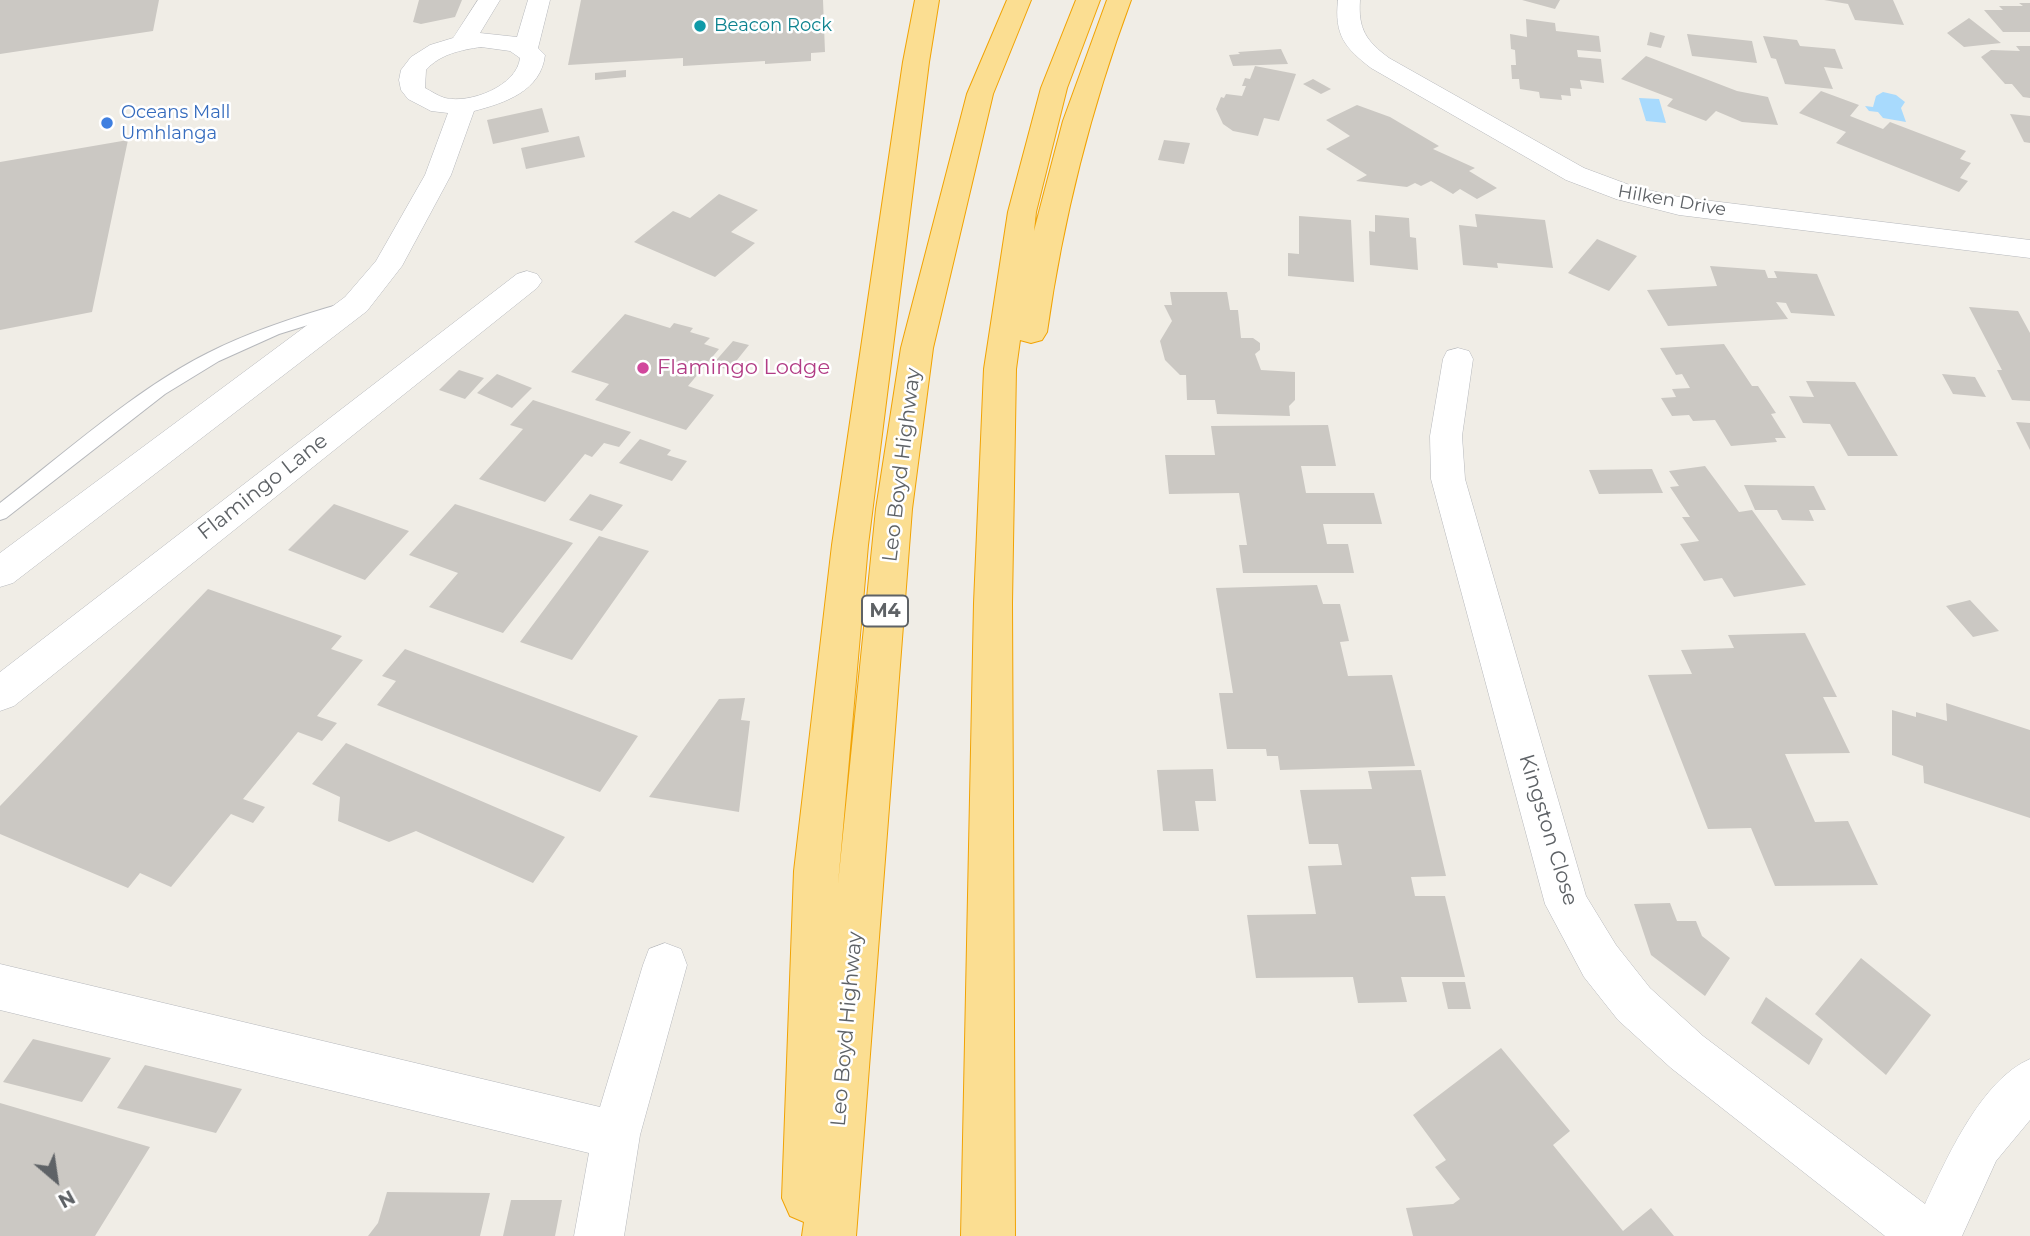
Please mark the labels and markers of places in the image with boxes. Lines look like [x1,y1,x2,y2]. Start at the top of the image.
place label: Beacon Rock [714,15,832,37]
marker: Beacon Rock [692,18,708,34]
place label: Oceans Mall Umhlanga [121,102,230,144]
marker: Oceans Mall Umhlanga [99,115,115,131]
place label: Flamingo Lodge [657,355,830,381]
marker: Flamingo Lodge [635,360,651,376]

